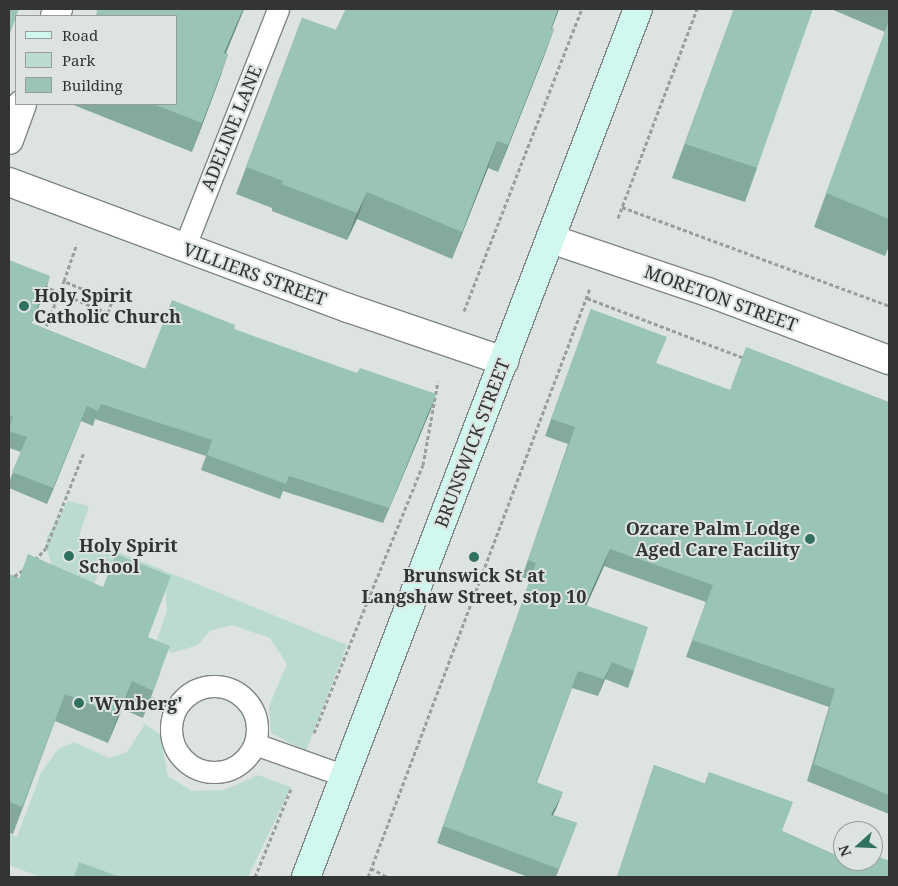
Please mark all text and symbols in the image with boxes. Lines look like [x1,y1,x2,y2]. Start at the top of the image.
legend [15,15,178,105]
text: Road [62,25,98,45]
text: Park [62,50,95,70]
street label: ADELINE LANE [196,62,266,194]
text: Building [62,75,123,95]
street label: VILLIERS STREET [180,238,330,310]
street label: MORETON STREET [641,260,801,336]
place label: Holy Spirit Catholic Church [34,285,181,328]
marker: Holy Spirit Catholic Church [18,300,30,312]
street label: BRUNSWICK STREET [430,356,514,530]
place label: Ozcare Palm Lodge Aged Care Facility [626,518,800,560]
marker: Ozcare Palm Lodge Aged Care Facility [804,533,816,545]
place label: Holy Spirit School [79,535,178,578]
marker: Holy Spirit School [63,550,75,562]
marker: Brunswick St at Langshaw Street, stop 10 [468,551,480,563]
place label: Brunswick St at Langshaw Street, stop 10 [362,565,586,608]
place label: 'Wynberg' [89,692,183,714]
marker: 'Wynberg' [73,697,85,709]
north arrow [833,821,883,871]
text: N [834,843,855,859]

